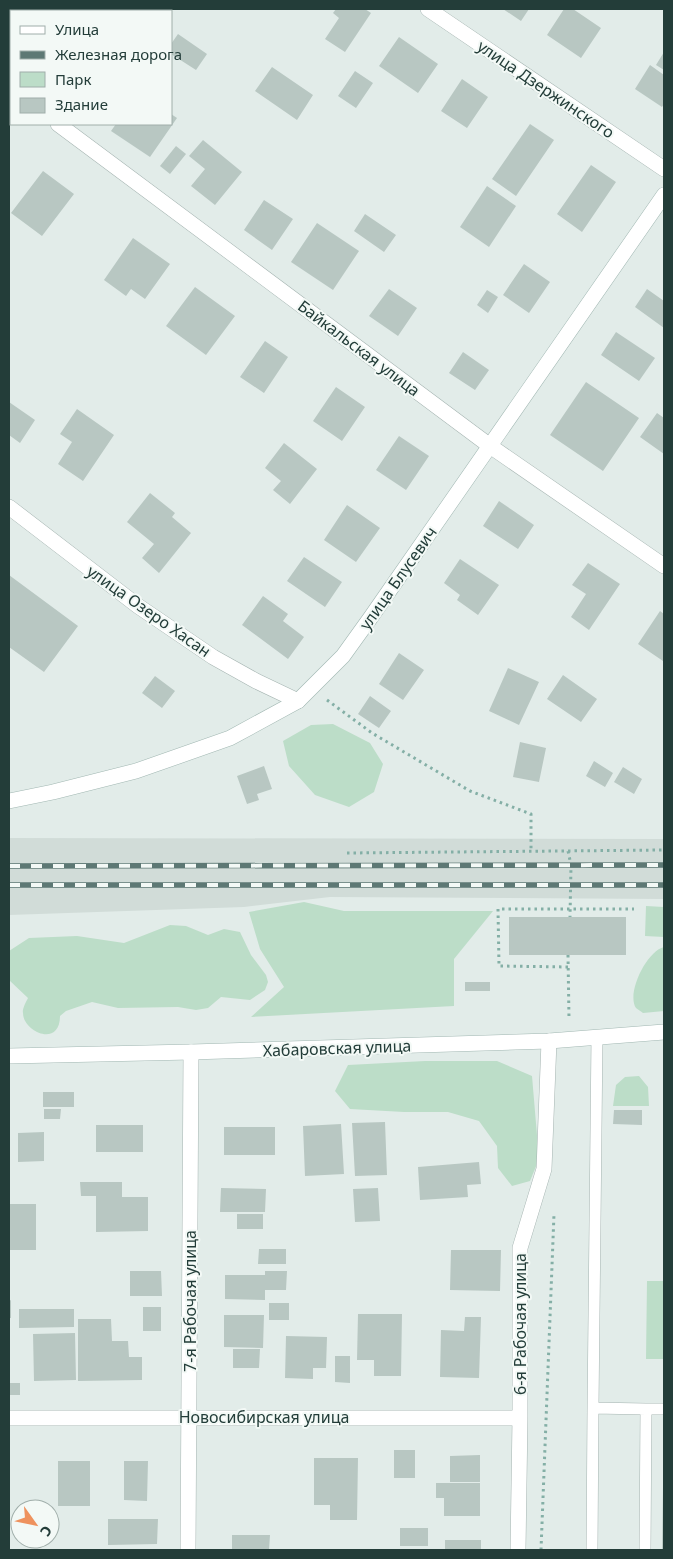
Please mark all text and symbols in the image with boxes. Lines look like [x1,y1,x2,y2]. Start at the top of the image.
legend [10,10,172,125]
text: Улица [55,19,99,39]
street label: улица Дзержинского [473,35,619,143]
text: Железная дорога [55,44,182,64]
text: Парк [55,69,91,89]
text: Здание [55,94,108,114]
street label: Байкальская улица [293,295,425,401]
street label: улица Блусевич [354,522,442,634]
street label: улица Озеро Хасан [83,560,215,662]
street label: Хабаровская улица [262,1034,412,1062]
street label: 7-я Рабочая улица [179,1230,201,1372]
street label: 6-я Рабочая улица [509,1253,531,1395]
street label: Новосибирская улица [179,1406,349,1428]
north arrow [10,1499,60,1549]
text: С [36,1522,57,1540]

